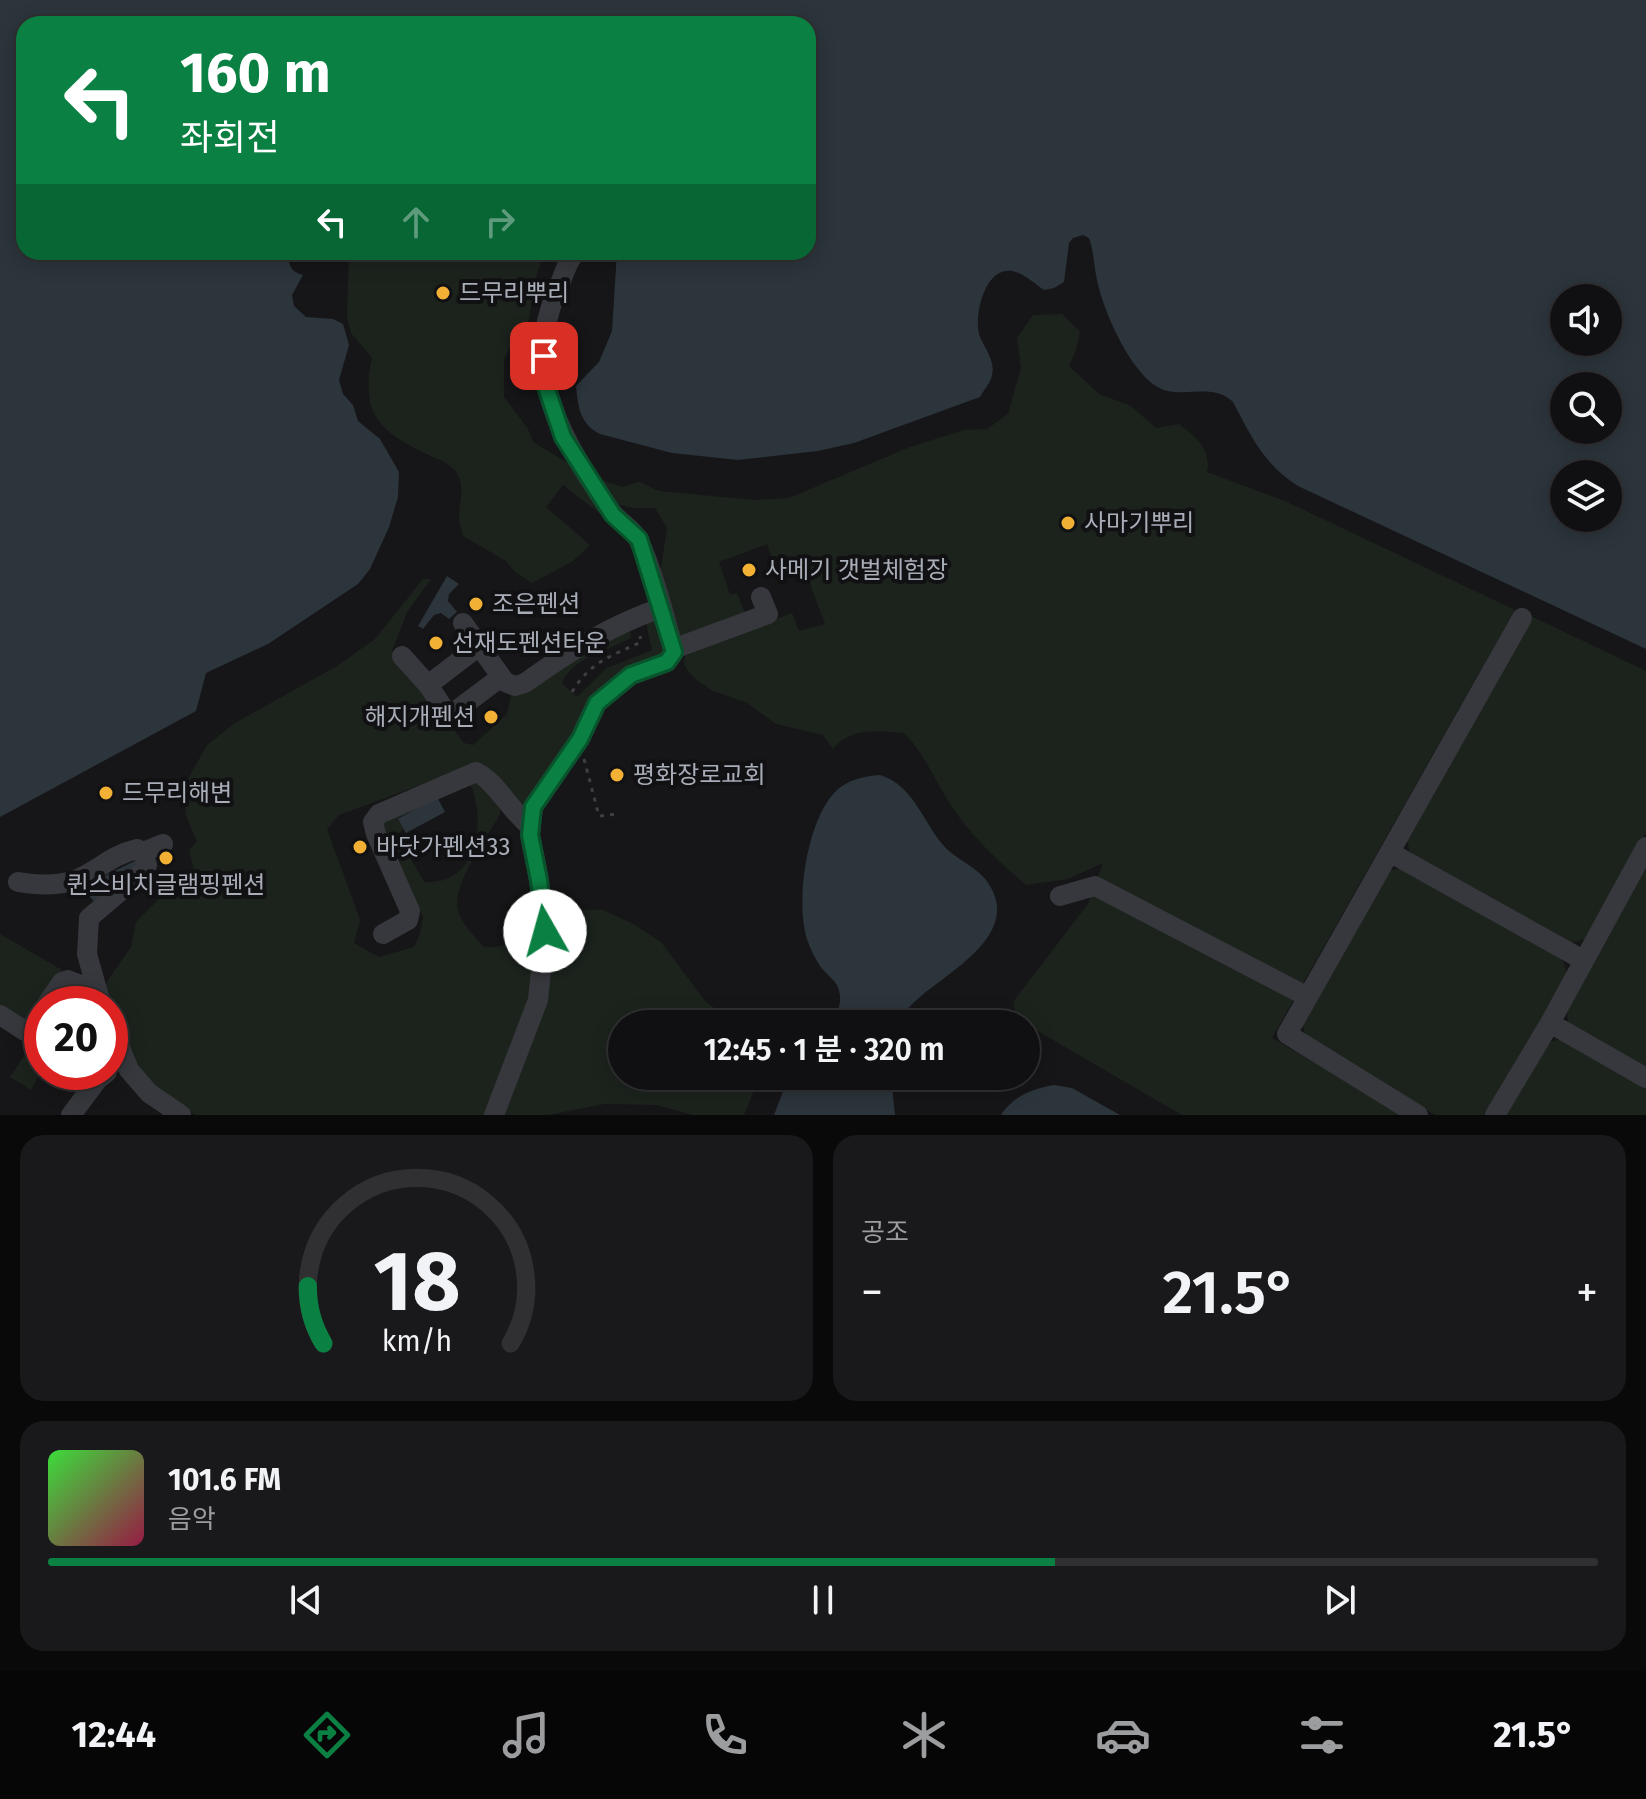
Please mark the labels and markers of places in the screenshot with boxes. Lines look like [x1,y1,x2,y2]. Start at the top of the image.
place label: 드무리뿌리 [459,279,569,307]
marker: 드무리뿌리 [434,284,452,302]
pin [510,322,578,390]
place label: 사마기뿌리 [1084,509,1194,537]
marker: 사마기뿌리 [1059,514,1077,532]
place label: 사메기 갯벌체험장 [765,556,948,584]
marker: 사메기 갯벌체험장 [740,561,758,579]
place label: 조은펜션 [492,590,580,618]
marker: 조은펜션 [467,595,485,613]
place label: 선재도펜션타운 [452,629,607,657]
marker: 선재도펜션타운 [427,634,445,652]
place label: 해지개펜션 [365,703,475,731]
marker: 해지개펜션 [482,708,500,726]
place label: 평화장로교회 [633,761,765,789]
marker: 평화장로교회 [608,766,626,784]
place label: 드무리해변 [122,779,232,807]
marker: 드무리해변 [97,784,115,802]
place label: 바닷가펜션33 [376,833,510,861]
marker: 바닷가펜션33 [351,838,369,856]
marker: 퀸스비치글램핑펜션 [157,849,175,867]
place label: 퀸스비치글램핑펜션 [67,871,265,899]

